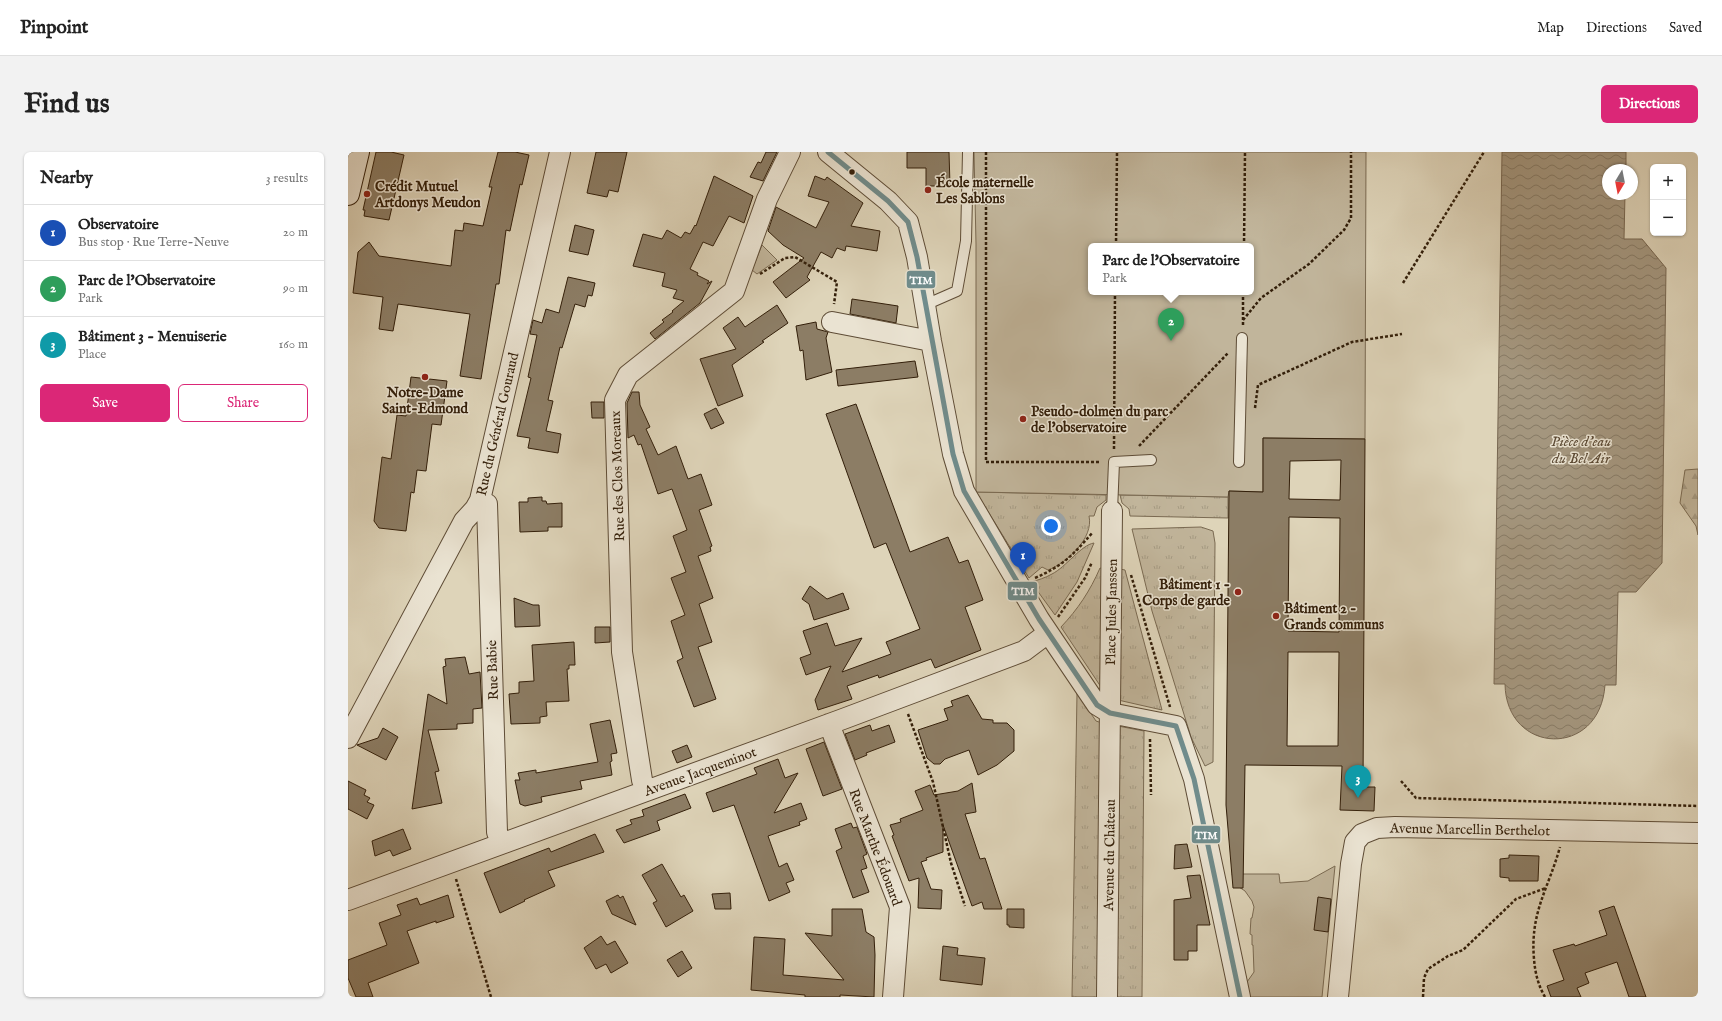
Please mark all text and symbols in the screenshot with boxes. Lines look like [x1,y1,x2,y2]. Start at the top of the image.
text: Pinpoint [20,16,88,40]
text: Map [1537,19,1564,37]
text: Directions [1586,19,1647,37]
text: Saved [1669,19,1702,37]
button: Directions [1601,85,1698,123]
text: Find us [24,87,110,122]
north arrow [1602,164,1638,200]
map controls [1650,164,1686,236]
button: + [1650,164,1686,200]
unlabelled marker [847,167,857,177]
text: Nearby [40,168,93,189]
text: 3 results [266,170,308,187]
place label: École maternelle Les Sablons [936,173,1034,208]
place label: Crédit Mutuel Artdonys Meudon [374,178,481,212]
marker: École maternelle Les Sablons [923,185,933,195]
marker: Crédit Mutuel Artdonys Meudon [362,189,372,199]
button: − [1650,200,1686,236]
text: Observatoire [78,215,159,234]
text: 1 [51,224,55,241]
text: 20 m [283,224,308,241]
text: Bus stop · Rue Terre-Neuve [78,234,229,251]
popup [1088,243,1254,295]
text: Parc de l'Observatoire [1102,251,1240,270]
line badge: TIM [906,270,936,289]
text: Park [1102,270,1127,287]
text: Parc de l'Observatoire [78,271,215,290]
text: TIM [908,274,933,288]
text: 2 [50,280,56,297]
text: 90 m [283,280,308,297]
text: Park [78,290,103,307]
pin: 2 [1158,308,1184,341]
text: Bâtiment 3 - Menuiserie [78,327,227,346]
text: 3 [51,336,55,353]
text: 160 m [278,336,308,353]
text: Place [78,346,106,363]
street label: Rue du Général Gouraud [473,350,523,498]
marker: Notre-Dame Saint-Edmond [420,372,430,382]
button: Save [40,384,170,422]
button: Share [178,384,308,422]
place label: Notre-Dame Saint-Edmond [382,384,469,418]
place label: Pseudo-dolmen du parc de l'observatoire [1031,403,1168,437]
street label: Rue des Clos Moreaux [607,410,629,542]
marker: Pseudo-dolmen du parc de l'observatoire [1018,414,1028,424]
water label: Pièce d'eau du Bel Air [1551,432,1611,468]
your location [1041,516,1061,536]
pin: 1 [1010,542,1036,575]
street label: Place Jules Janssen [1102,558,1122,666]
place label: Bâtiment 1 - Corps de garde [1142,576,1231,610]
line badge: TIM [1007,581,1038,601]
text: TIM [1010,585,1035,599]
marker: Bâtiment 1 - Corps de garde [1233,587,1243,597]
place label: Bâtiment 2 - Grands communs [1284,600,1384,634]
marker: Bâtiment 2 - Grands communs [1271,611,1281,621]
street label: Rue Babie [483,639,503,700]
street label: Avenue Jacqueminot [641,743,759,801]
pin: 3 [1345,765,1371,798]
street label: Rue Marthe Édouard [844,786,907,909]
street label: Avenue du Château [1100,799,1120,912]
street label: Avenue Marcellin Berthelot [1389,820,1550,840]
line badge: TIM [1191,825,1221,844]
text: TIM [1193,829,1218,843]

